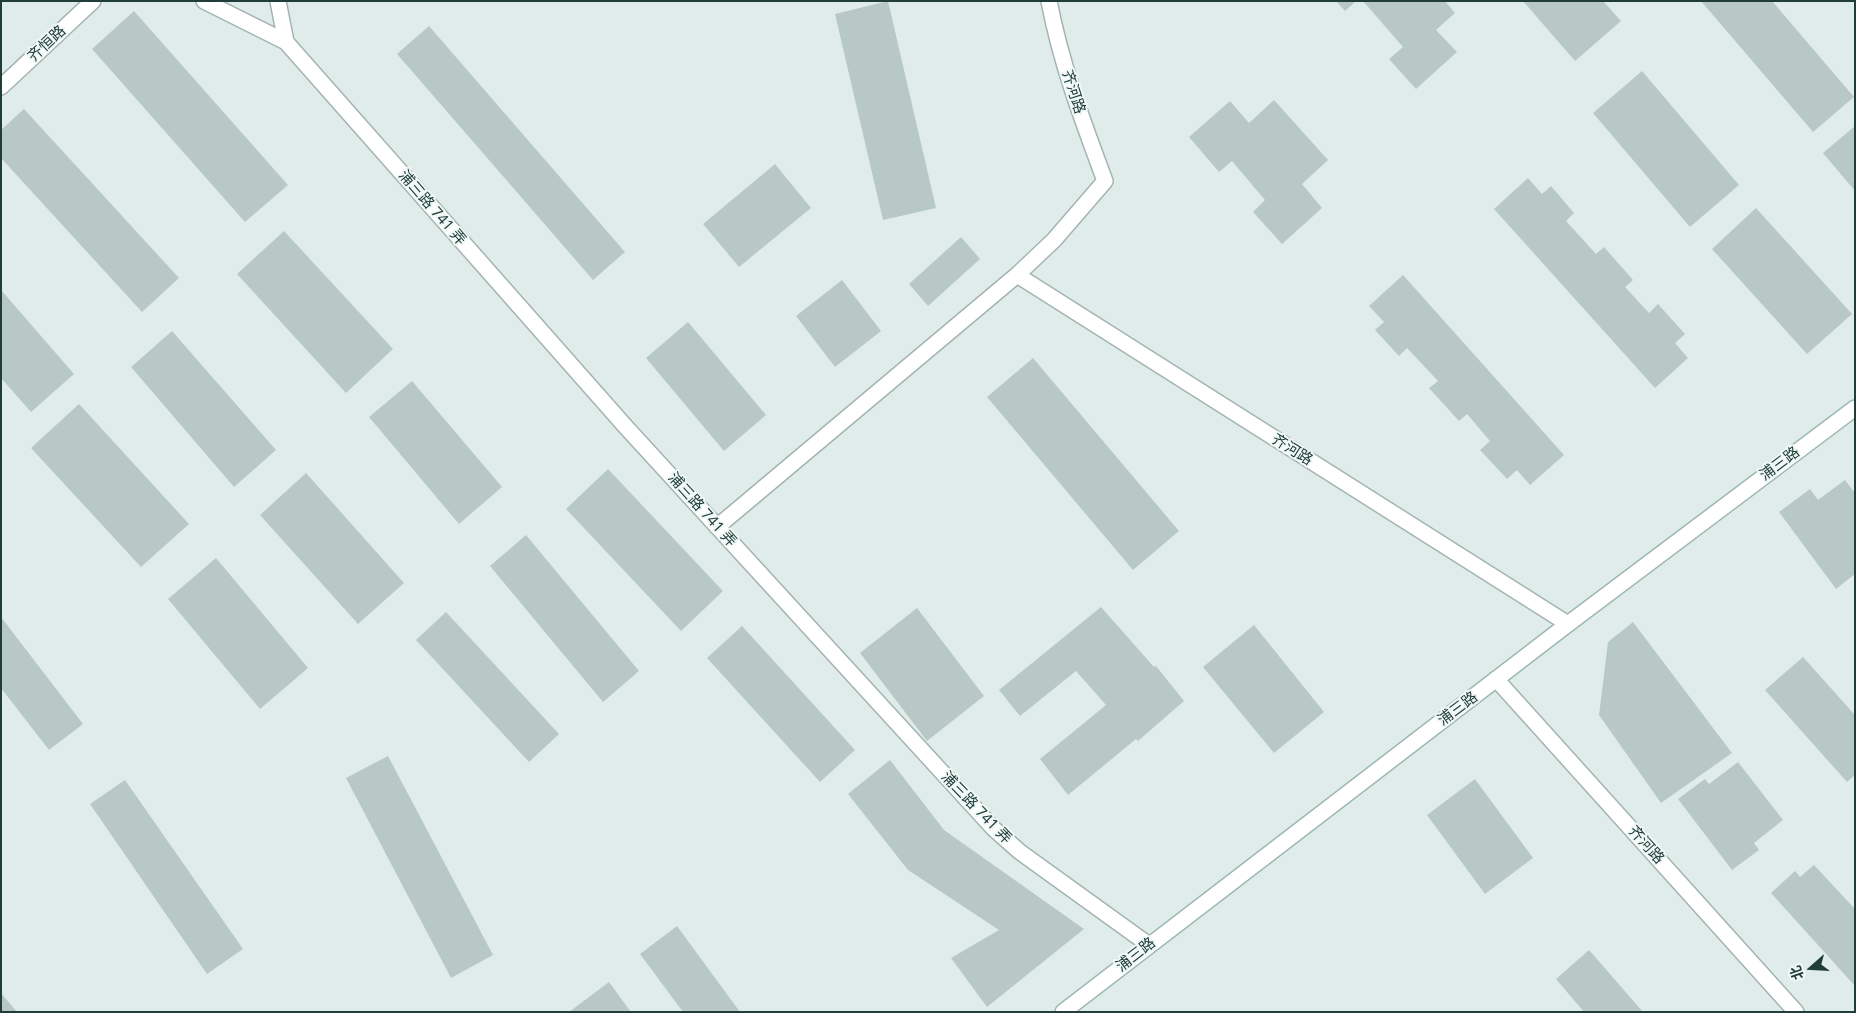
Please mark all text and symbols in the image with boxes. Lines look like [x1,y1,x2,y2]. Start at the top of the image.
street label: 齐恒路 [24,22,70,66]
street label: 齐河路 [1057,68,1089,116]
street label: 浦三路 741 弄 [395,167,469,249]
street label: 齐河路 [1268,430,1316,470]
street label: 浦三路 [1757,443,1803,485]
street label: 浦三路 741 弄 [664,469,740,551]
street label: 浦三路 [1435,688,1481,730]
street label: 浦三路 741 弄 [937,768,1015,848]
street label: 齐河路 [1624,822,1668,868]
street label: 浦三路 [1113,934,1159,976]
north arrow [1786,943,1836,993]
text: 北 [1785,963,1808,983]

